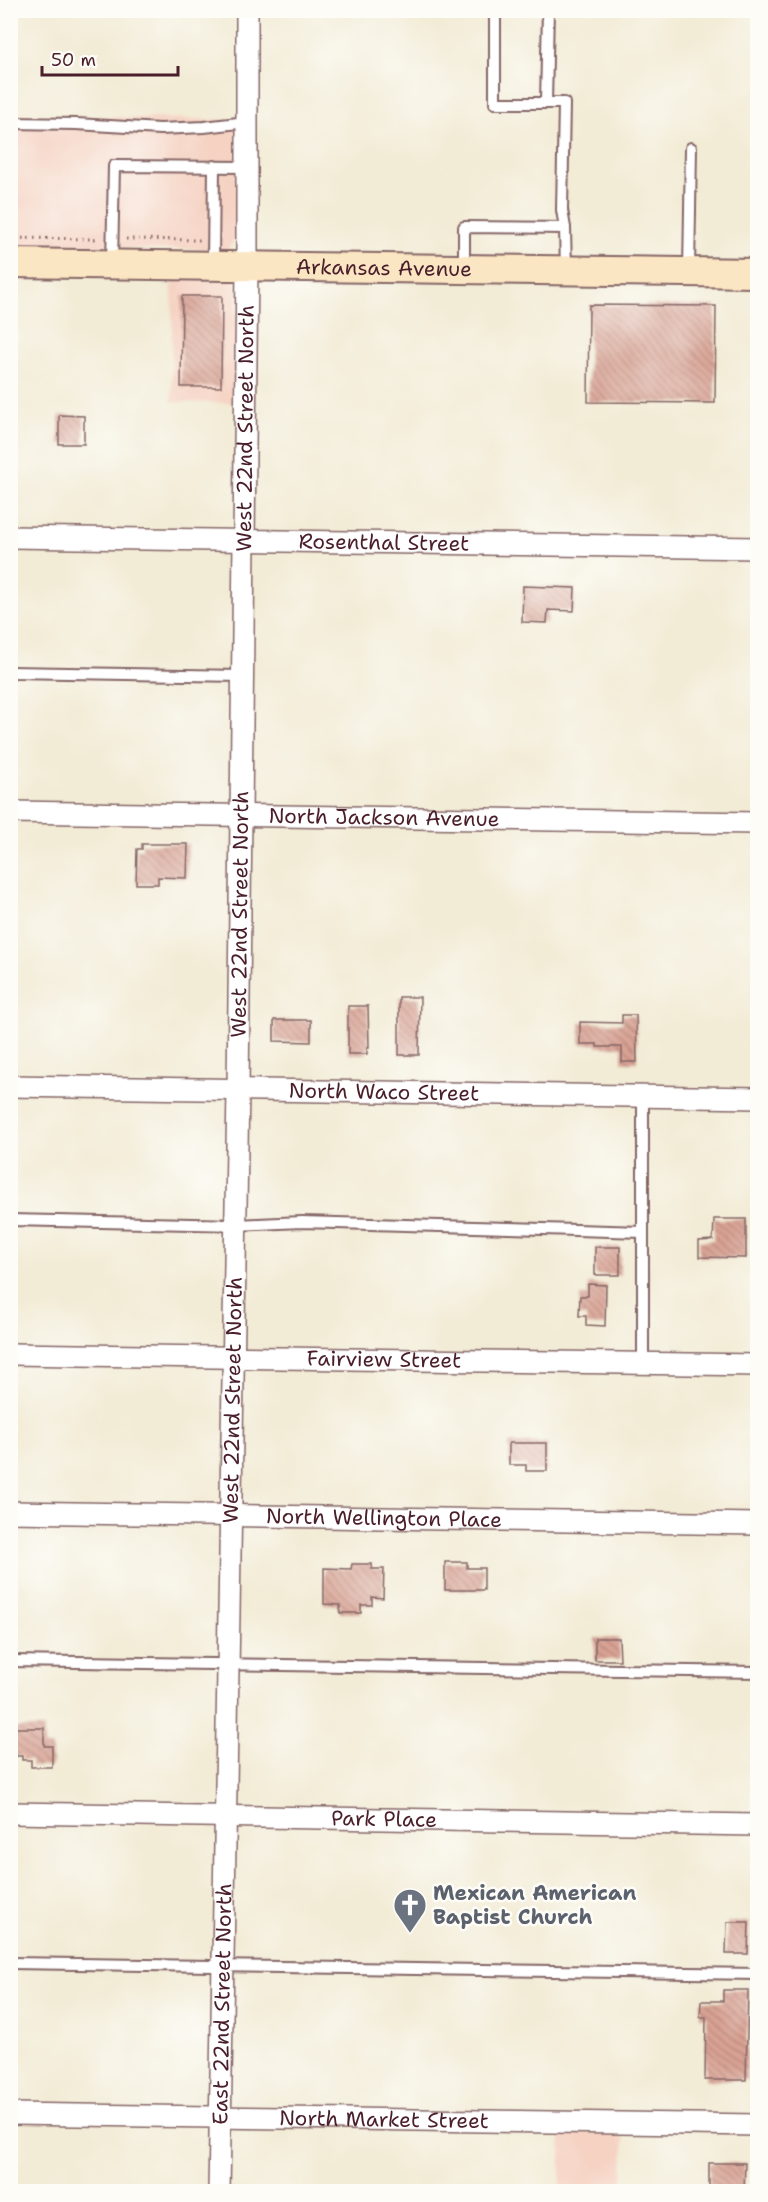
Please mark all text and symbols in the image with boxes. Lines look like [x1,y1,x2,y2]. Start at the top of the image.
scale bar [42,39,178,77]
text: 50 m [51,48,96,72]
street label: Arkansas Avenue [296,253,472,283]
street label: West 22nd Street North [230,305,261,552]
street label: Rosenthal Street [298,527,470,558]
street label: West 22nd Street North [225,791,255,1038]
street label: North Jackson Avenue [268,802,500,833]
street label: North Waco Street [288,1076,480,1108]
street label: West 22nd Street North [217,1277,249,1524]
street label: Fairview Street [306,1344,462,1375]
street label: North Wellington Place [266,1502,502,1534]
street label: Park Place [331,1804,437,1834]
place label: Mexican American Baptist Church [433,1879,636,1931]
street label: East 22nd Street North [206,1883,238,2125]
church icon: Mexican American Baptist Church [392,1887,428,1934]
street label: North Market Street [279,2104,489,2135]

